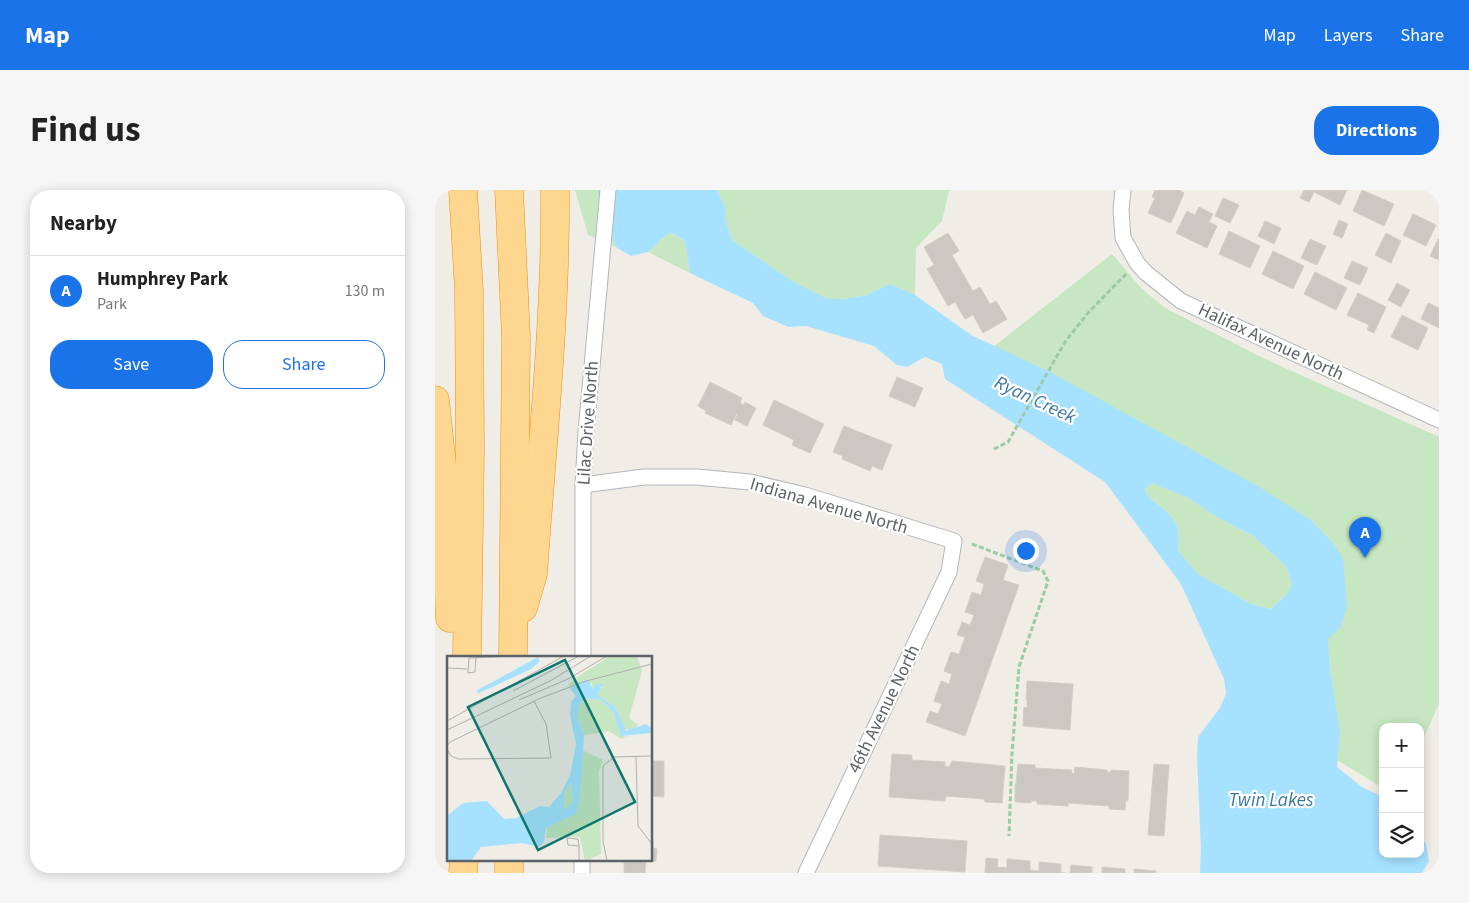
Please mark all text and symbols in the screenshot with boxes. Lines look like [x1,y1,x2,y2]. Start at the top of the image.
text: Map [25,18,70,53]
text: Map [1264,23,1296,48]
text: Layers [1324,23,1373,48]
text: Share [1401,23,1444,48]
text: Find us [30,105,140,155]
button: Directions [1314,106,1439,155]
text: Nearby [50,208,117,238]
text: Humphrey Park [97,266,228,293]
text: A [61,280,71,302]
text: 130 m [345,280,385,302]
text: Park [97,293,127,315]
street label: Halifax Avenue North [1194,297,1348,387]
button: Save [50,340,213,389]
button: Share [223,340,385,389]
street label: Lilac Drive North [571,360,605,486]
water label: Ryan Creek [990,369,1081,431]
street label: Indiana Avenue North [747,471,911,541]
pin: A [1349,517,1381,558]
your location [1013,538,1039,564]
street label: 46th Avenue North [842,641,926,777]
inset map [447,656,653,860]
map controls [1379,723,1424,858]
button: + [1379,723,1424,768]
button: − [1379,768,1424,813]
water label: Twin Lakes [1229,787,1314,814]
button: layers [1379,813,1424,858]

